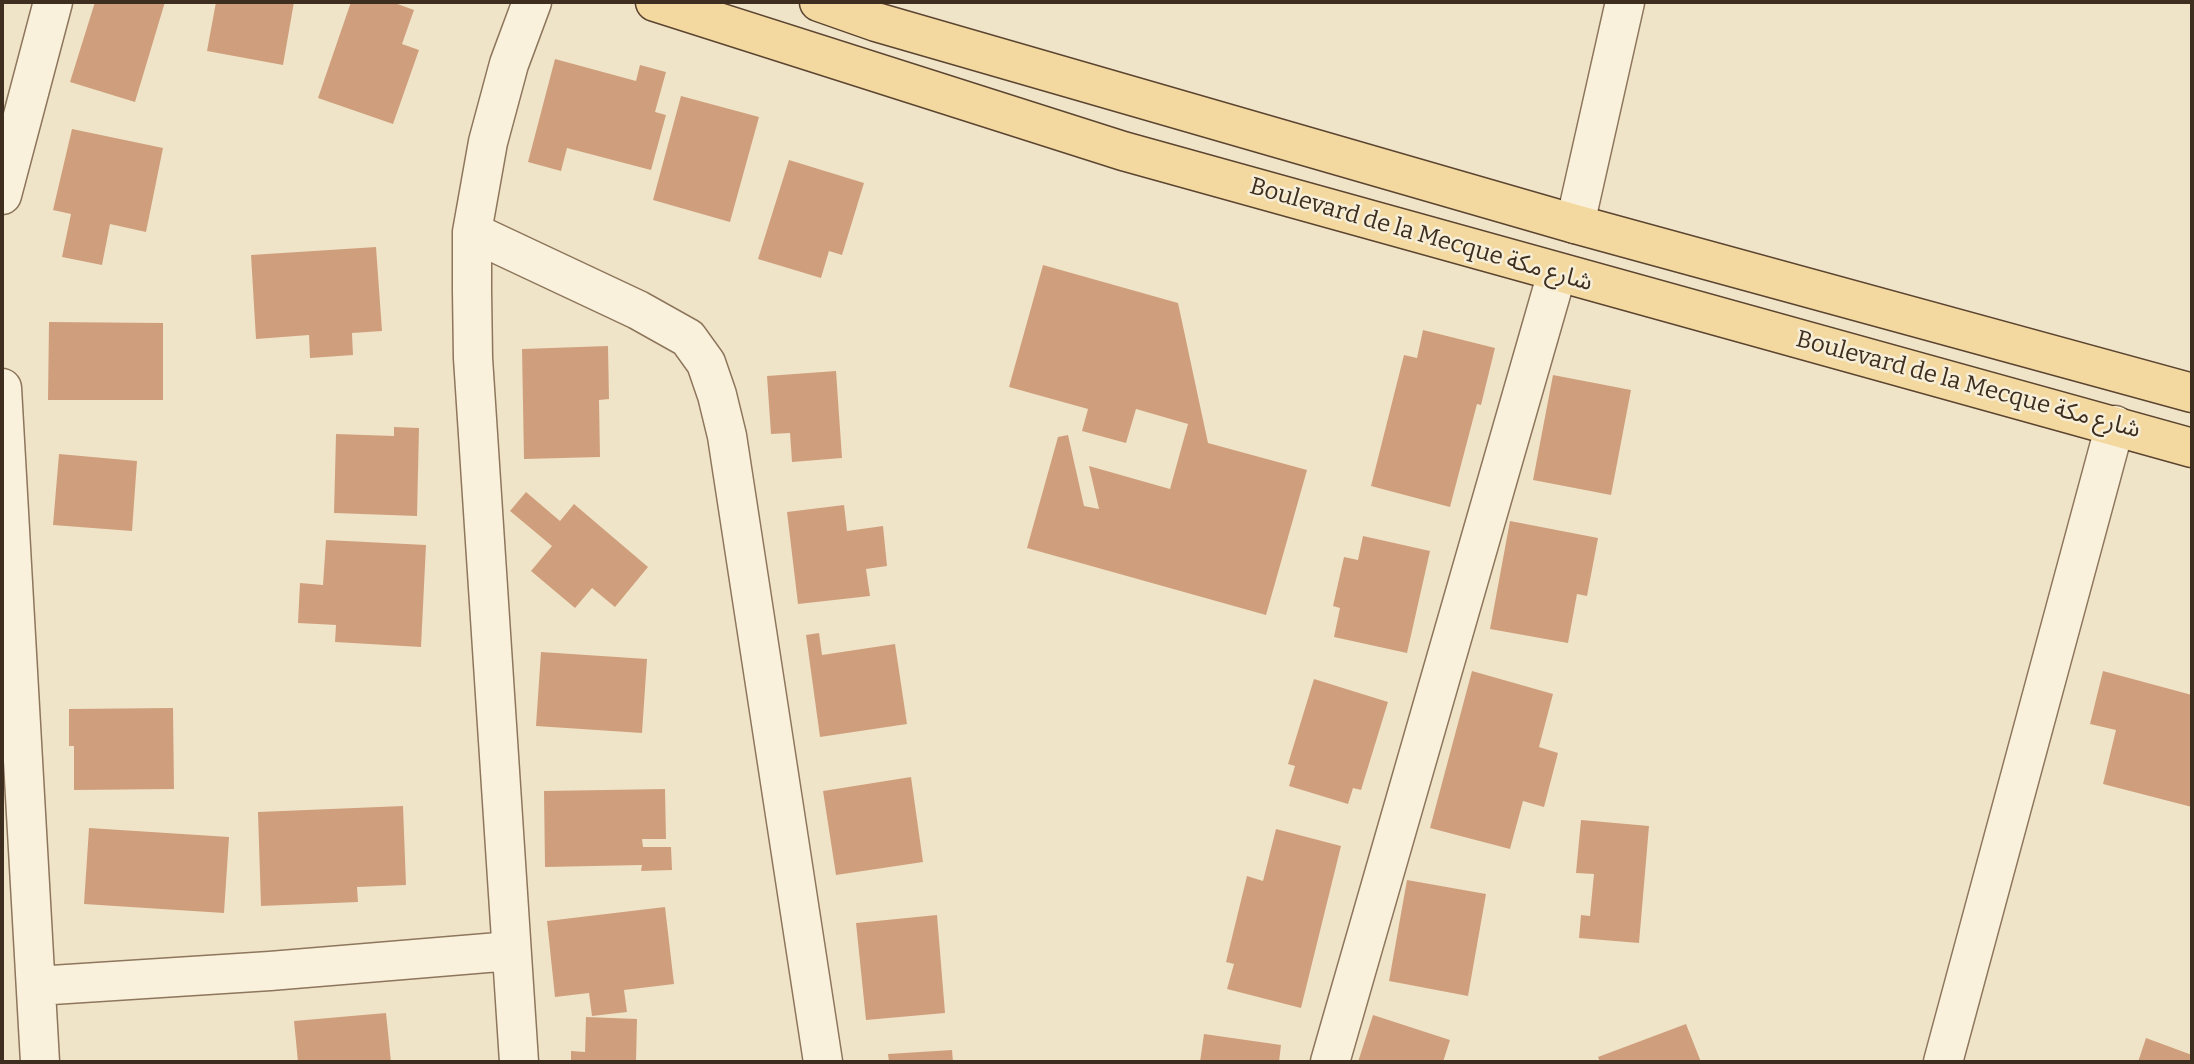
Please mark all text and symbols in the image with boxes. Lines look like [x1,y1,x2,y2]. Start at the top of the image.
street label: Boulevard de la Mecque شارع مكة [1246,172,1596,298]
street label: Boulevard de la Mecque شارع مكة [1793,325,2143,445]

